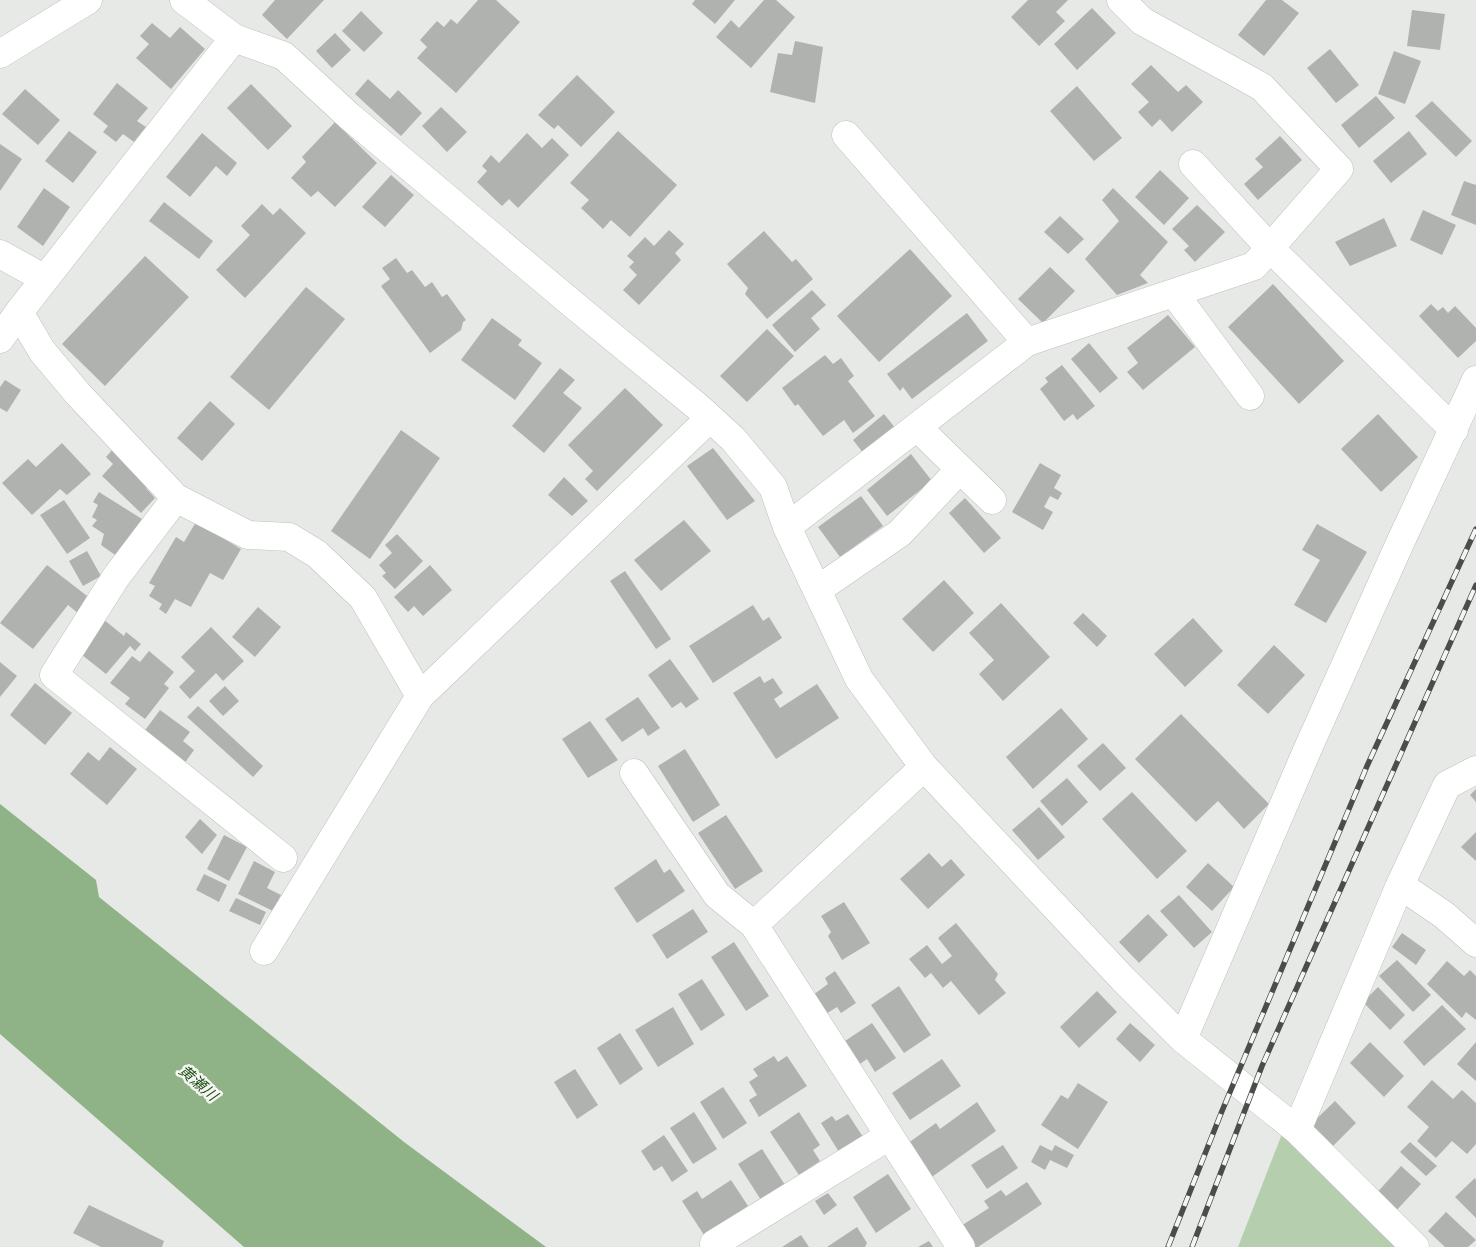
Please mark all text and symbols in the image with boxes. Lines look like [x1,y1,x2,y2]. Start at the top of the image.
water label: 黄瀬川 [176,1061,222,1105]

